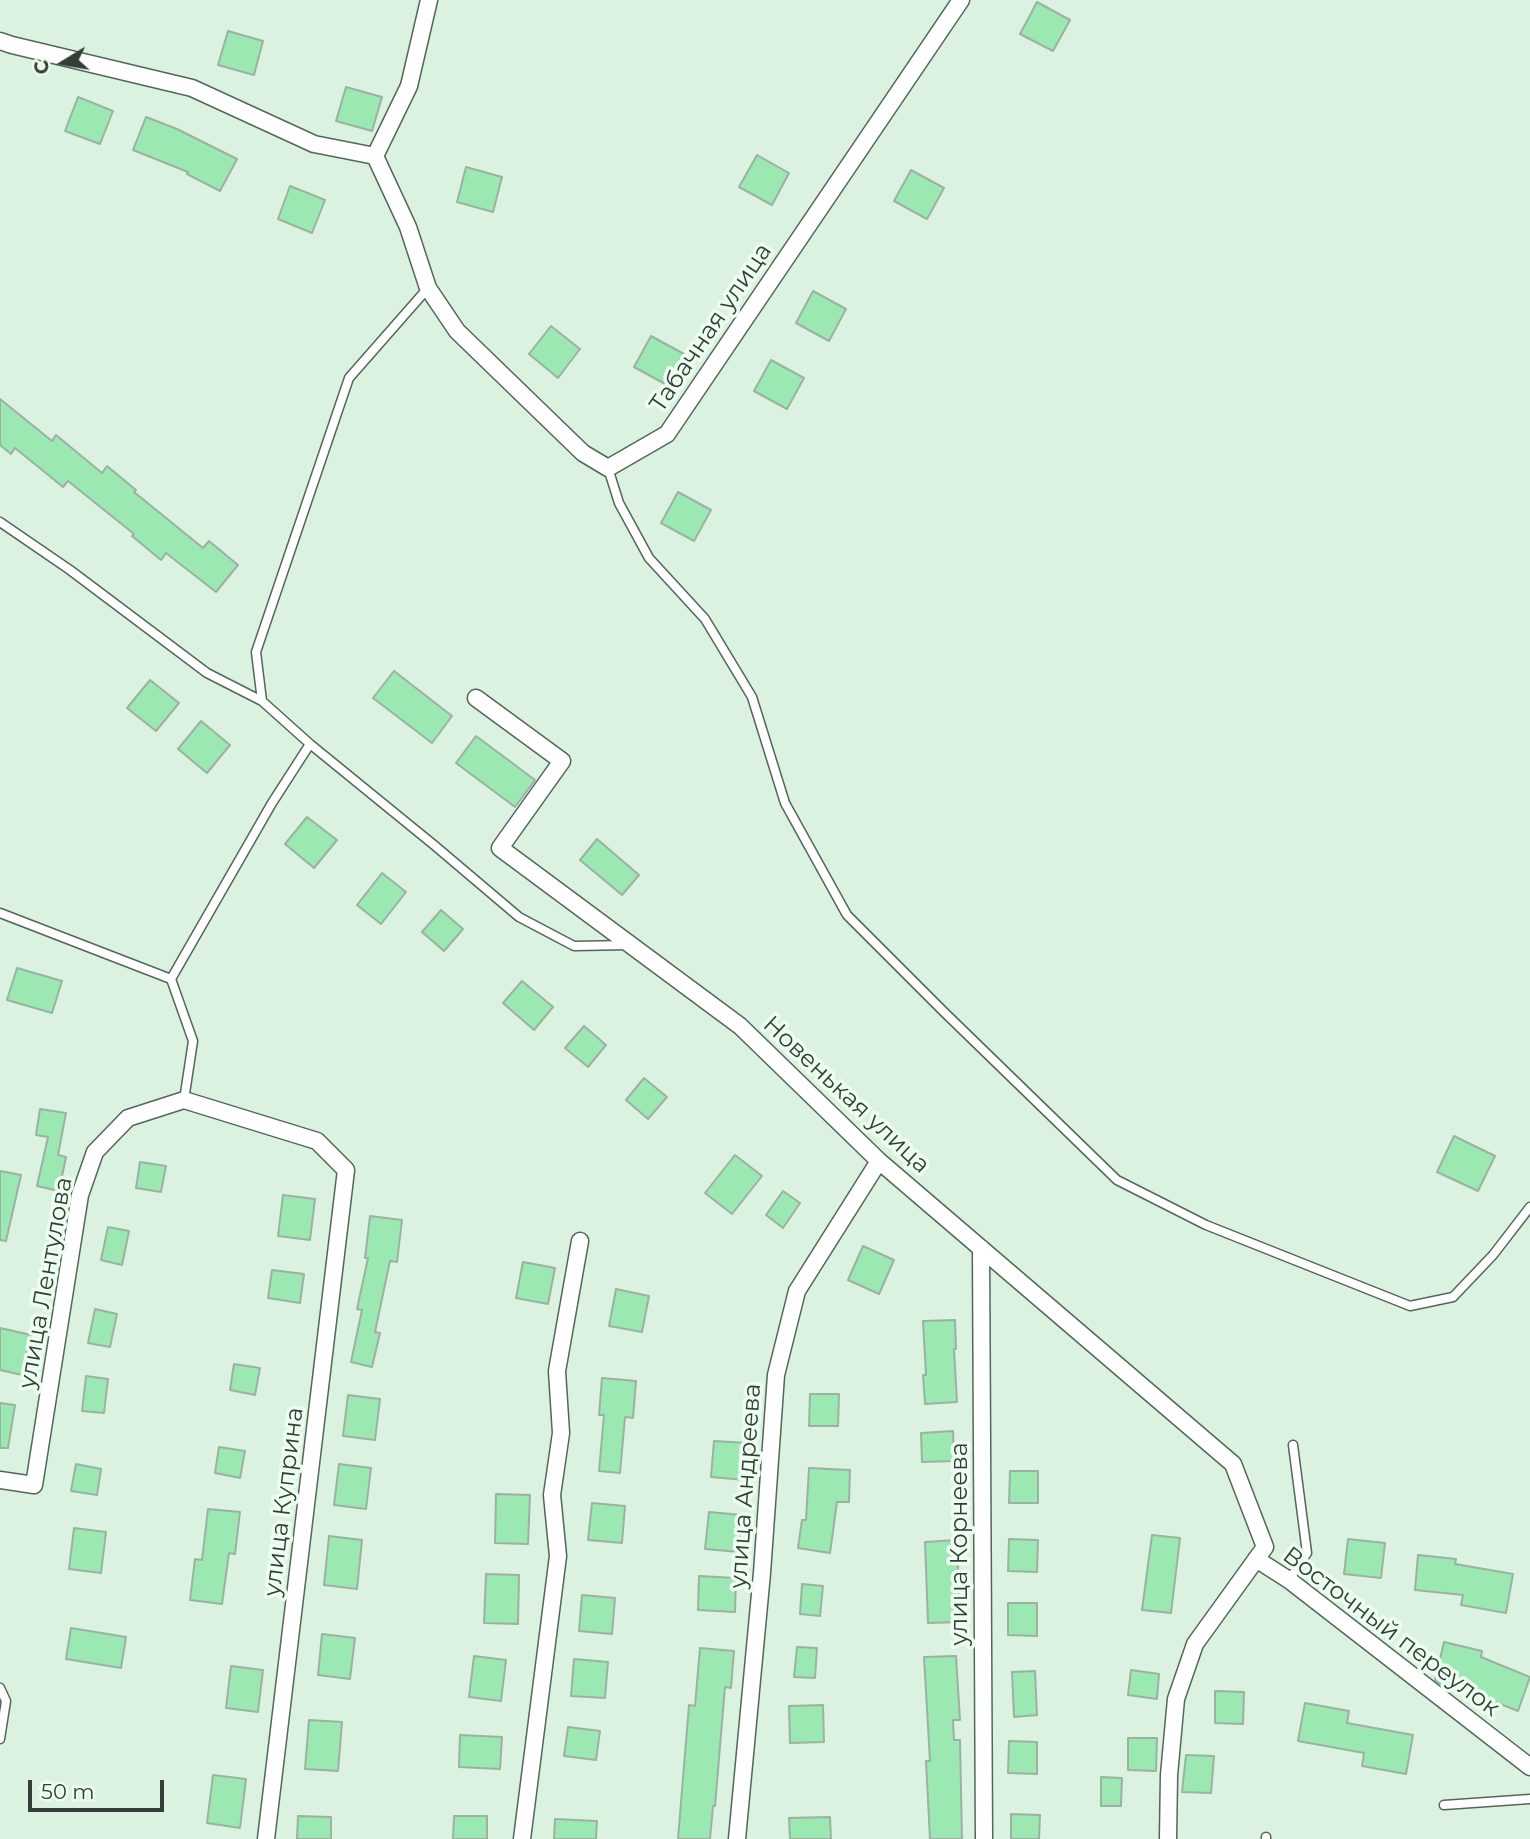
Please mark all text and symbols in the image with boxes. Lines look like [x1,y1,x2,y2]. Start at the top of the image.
north arrow [28,28,98,98]
text: С [29,58,55,76]
street label: Табачная улица [644,238,778,418]
street label: Новенькая улица [757,1010,935,1180]
street label: улица Лентулова [13,1175,79,1391]
street label: улица Андреева [724,1382,768,1590]
street label: улица Куприна [258,1406,310,1598]
street label: улица Корнеева [946,1442,974,1646]
street label: Восточный переулок [1277,1541,1505,1723]
scale bar [32,1766,168,1810]
text: 50 m [41,1779,95,1804]

